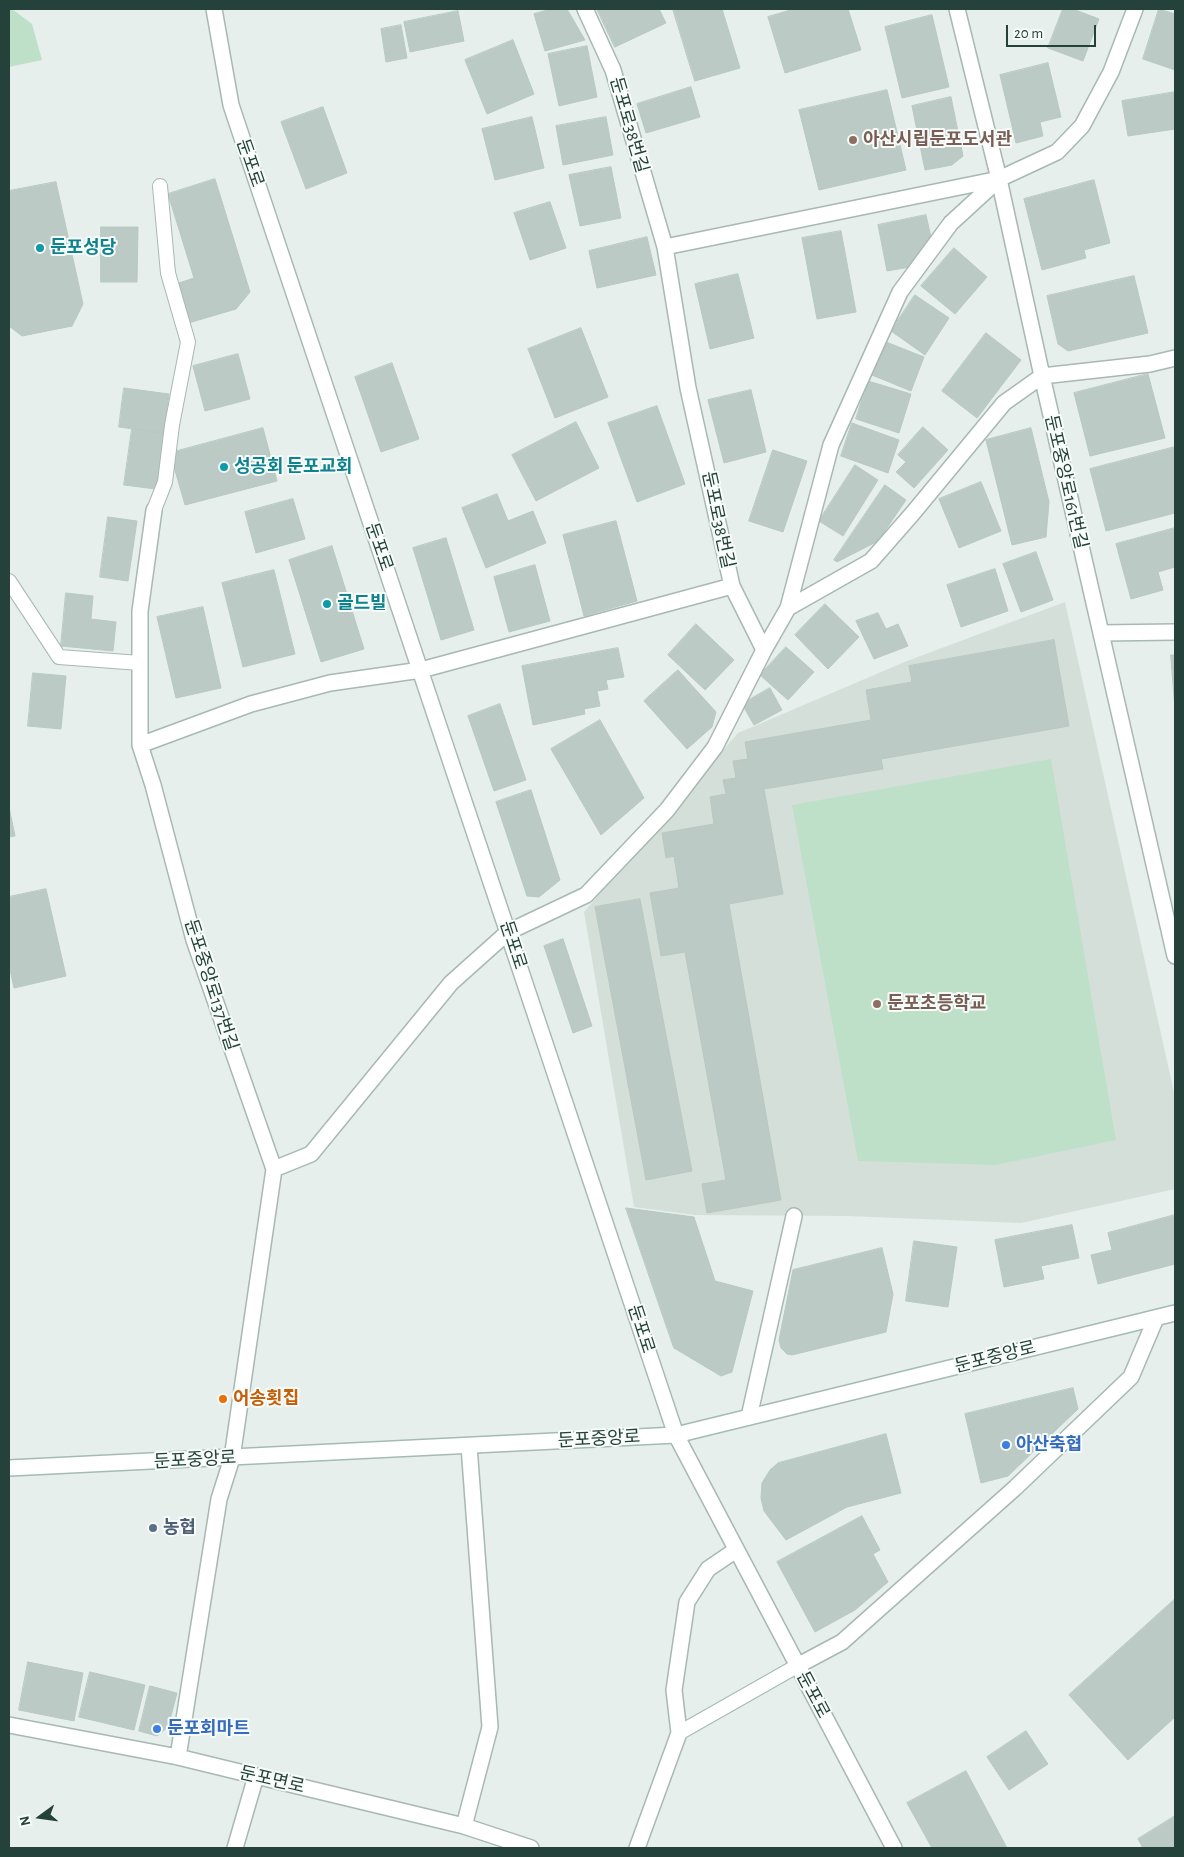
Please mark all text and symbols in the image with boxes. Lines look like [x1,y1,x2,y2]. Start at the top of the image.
scale bar [1009,15,1099,47]
text: 20 m [1014,26,1043,41]
street label: 둔포로38번길 [605,75,653,175]
place label: 아산시립둔포도서관 [863,129,1012,151]
marker: 아산시립둔포도서관 [847,134,859,146]
street label: 둔포로 [232,136,268,190]
place label: 둔포성당 [50,237,116,259]
marker: 둔포성당 [34,242,46,254]
street label: 둔포중앙로161번길 [1040,413,1092,551]
place label: 성공회 둔포교회 [234,456,353,478]
marker: 성공회 둔포교회 [218,461,230,473]
street label: 둔포로38번길 [697,469,739,571]
street label: 둔포로 [361,520,397,574]
place label: 골드빌 [337,593,387,615]
marker: 골드빌 [321,598,333,610]
street label: 둔포중앙로137번길 [180,916,242,1054]
street label: 둔포로 [495,918,531,972]
place label: 둔포초등학교 [887,993,986,1015]
marker: 둔포초등학교 [871,998,883,1010]
street label: 둔포로 [623,1302,659,1356]
street label: 둔포중앙로 [952,1337,1038,1377]
place label: 어송횟집 [233,1388,299,1410]
marker: 어송횟집 [217,1393,229,1405]
street label: 둔포중앙로 [557,1426,641,1452]
place label: 아산축협 [1016,1434,1082,1456]
marker: 아산축협 [1000,1439,1012,1451]
street label: 둔포중앙로 [153,1447,237,1473]
place label: 농협 [163,1517,196,1539]
marker: 농협 [147,1522,159,1534]
street label: 둔포로 [792,1668,834,1722]
place label: 둔포회마트 [167,1718,250,1740]
marker: 둔포회마트 [151,1723,163,1735]
street label: 둔포면로 [237,1762,307,1798]
north arrow [15,1792,65,1842]
text: N [17,1814,33,1827]

